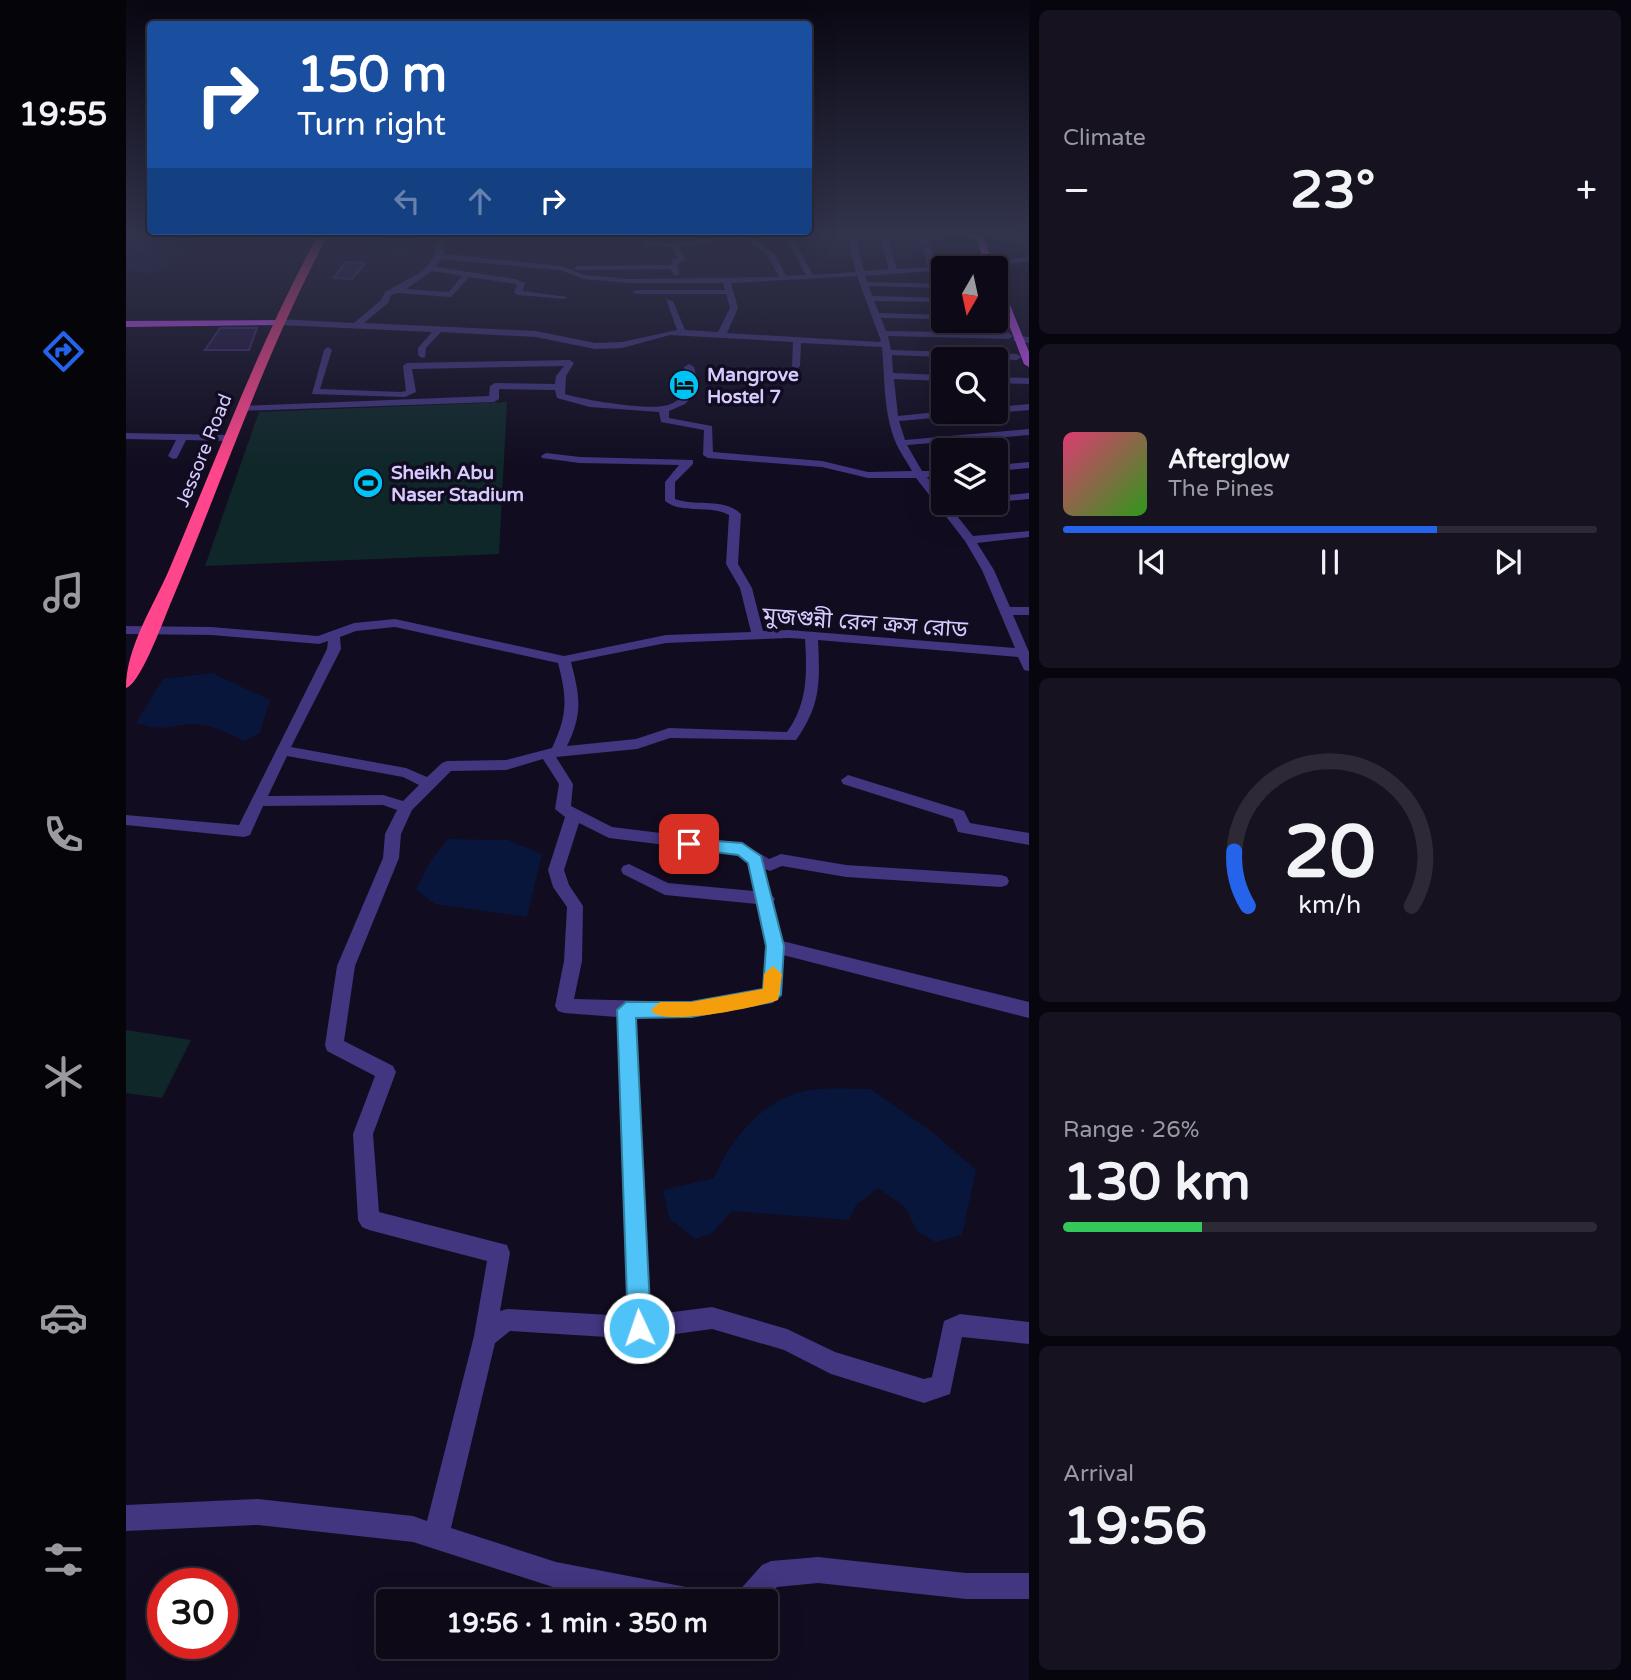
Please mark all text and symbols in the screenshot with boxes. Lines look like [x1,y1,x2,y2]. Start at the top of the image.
text: 150 m [297,46,447,105]
icon: right [182,49,273,140]
text: 19:55 [19,96,107,134]
text: Turn right [297,106,446,144]
text: Climate [1063,124,1146,152]
text: 23° [1290,159,1375,222]
text: − [1063,168,1090,214]
text: + [1576,168,1597,214]
icon: left [388,182,426,220]
icon: ahead [461,182,499,220]
icon: right [534,182,572,220]
north arrow [931,256,1008,332]
map controls [931,256,1008,515]
icon: directions [39,327,88,376]
button: search [931,347,1008,424]
place label: Mangrove Hostel 7 [707,364,799,408]
hotel icon: Mangrove Hostel 7 [667,368,701,402]
street label: Jessore Road [171,391,237,510]
button: layers [931,438,1008,515]
text: Afterglow [1168,444,1290,475]
place label: Sheikh Abu Naser Stadium [391,462,524,506]
sports icon: Sheikh Abu Naser Stadium [351,466,385,500]
text: The Pines [1168,475,1274,503]
icon: previous [1133,543,1171,581]
icon: pause [1311,543,1349,581]
icon: next [1489,543,1527,581]
icon: music [39,568,88,617]
street label: মুজগুন্নী রেল ক্রস রোড [760,602,969,644]
text: 20 [1284,809,1376,897]
icon: phone [39,810,88,859]
pin [659,814,719,874]
icon: arrive [670,825,708,863]
text: km/h [1299,890,1361,920]
icon: climate [39,1052,88,1101]
text: Range · 26% [1063,1116,1199,1144]
text: 130 km [1063,1151,1251,1214]
position arrow [602,1291,676,1365]
icon: car [39,1293,88,1342]
text: Arrival [1063,1460,1134,1488]
text: 19:56 [1063,1495,1207,1558]
icon: filters [39,1535,88,1584]
speed limit sign: 30 [147,1568,238,1659]
text: 19:56 · 1 min · 350 m [446,1608,708,1639]

